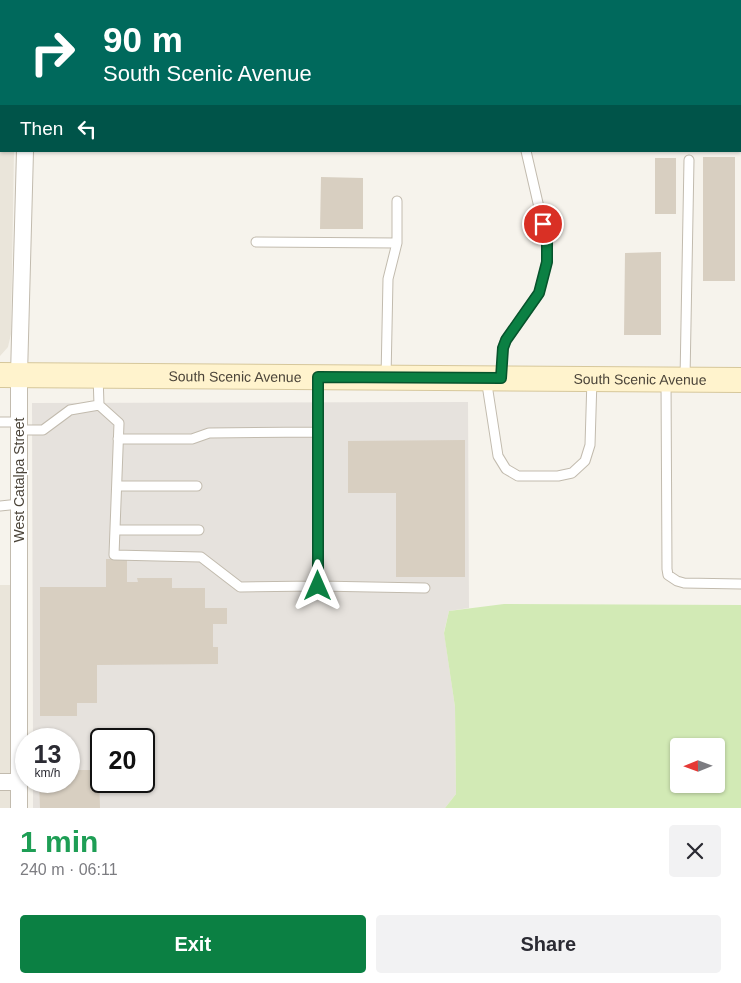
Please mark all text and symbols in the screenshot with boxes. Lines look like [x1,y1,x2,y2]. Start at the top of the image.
icon: right [20,20,85,85]
text: 90 m [103,20,183,59]
text: South Scenic Avenue [103,61,312,86]
icon: left [73,115,101,143]
text: Then [20,118,63,139]
pin [522,203,564,245]
icon: arrive [529,210,557,238]
street label: South Scenic Avenue [168,368,302,385]
street label: South Scenic Avenue [573,371,707,388]
street label: West Catalpa Street [11,417,27,543]
position arrow [291,559,343,611]
speed limit sign: 20 [90,728,155,793]
north arrow [670,738,725,792]
map controls [670,738,725,793]
text: 13 [34,740,61,768]
text: km/h [34,766,61,780]
text: 1 min [20,825,98,858]
button: close [669,825,721,877]
text: 240 m · 06:11 [20,861,118,878]
button: Exit [20,915,366,973]
button: Share [376,915,721,973]

